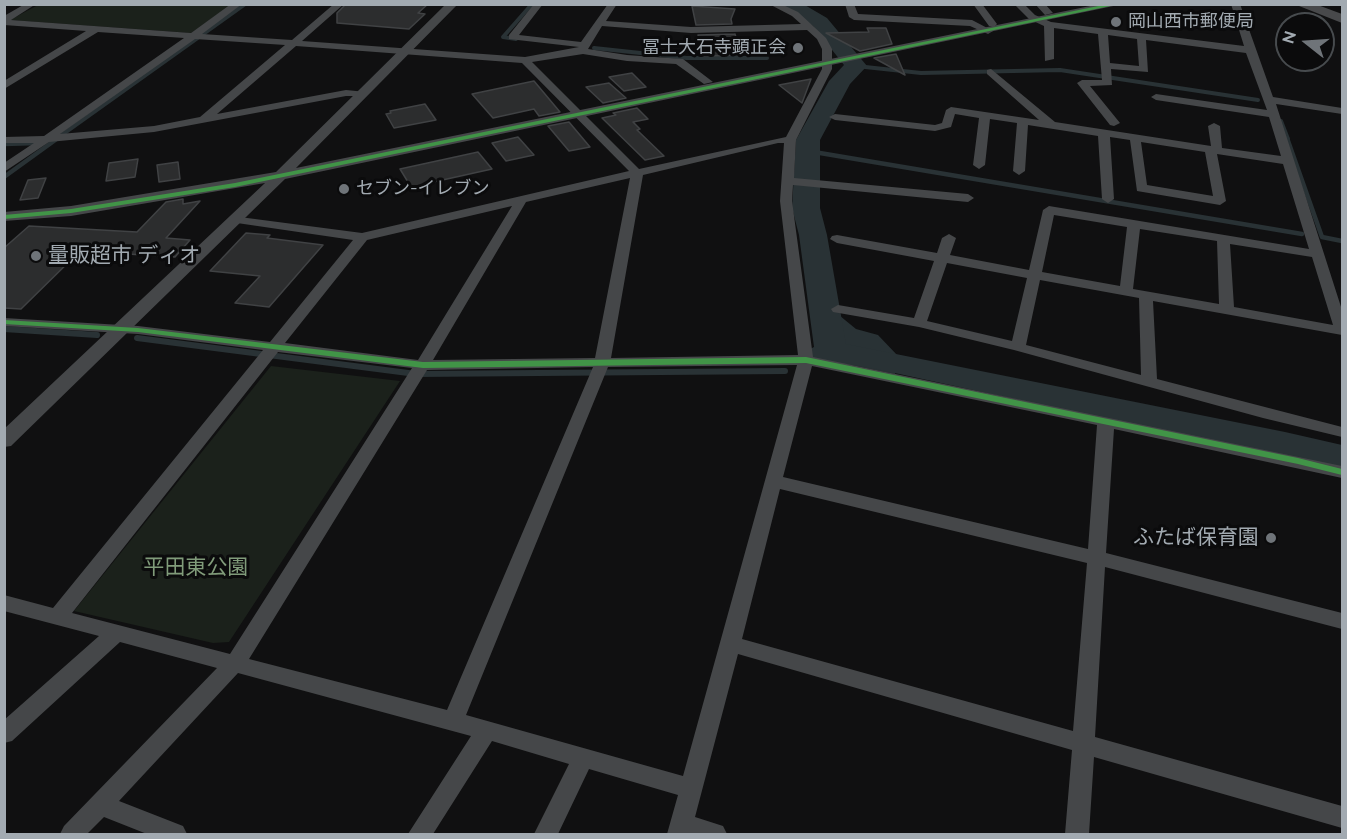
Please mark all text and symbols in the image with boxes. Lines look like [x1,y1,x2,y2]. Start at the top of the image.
place label: 岡山西市郵便局 [1128,11,1254,33]
north arrow [1275,12,1335,72]
marker: 岡山西市郵便局 [1109,15,1123,29]
text: N [1278,29,1300,46]
place label: 冨士大石寺顕正会 [642,37,786,59]
marker: 冨士大石寺顕正会 [791,41,805,55]
place label: セブン-イレブン [356,178,490,200]
marker: セブン-イレブン [337,182,351,196]
place label: 量販超市 ディオ [48,243,200,269]
marker: 量販超市 ディオ [29,249,43,263]
place label: ふたば保育園 [1133,525,1259,551]
marker: ふたば保育園 [1264,531,1278,545]
park label: 平田東公園 [144,555,248,581]

